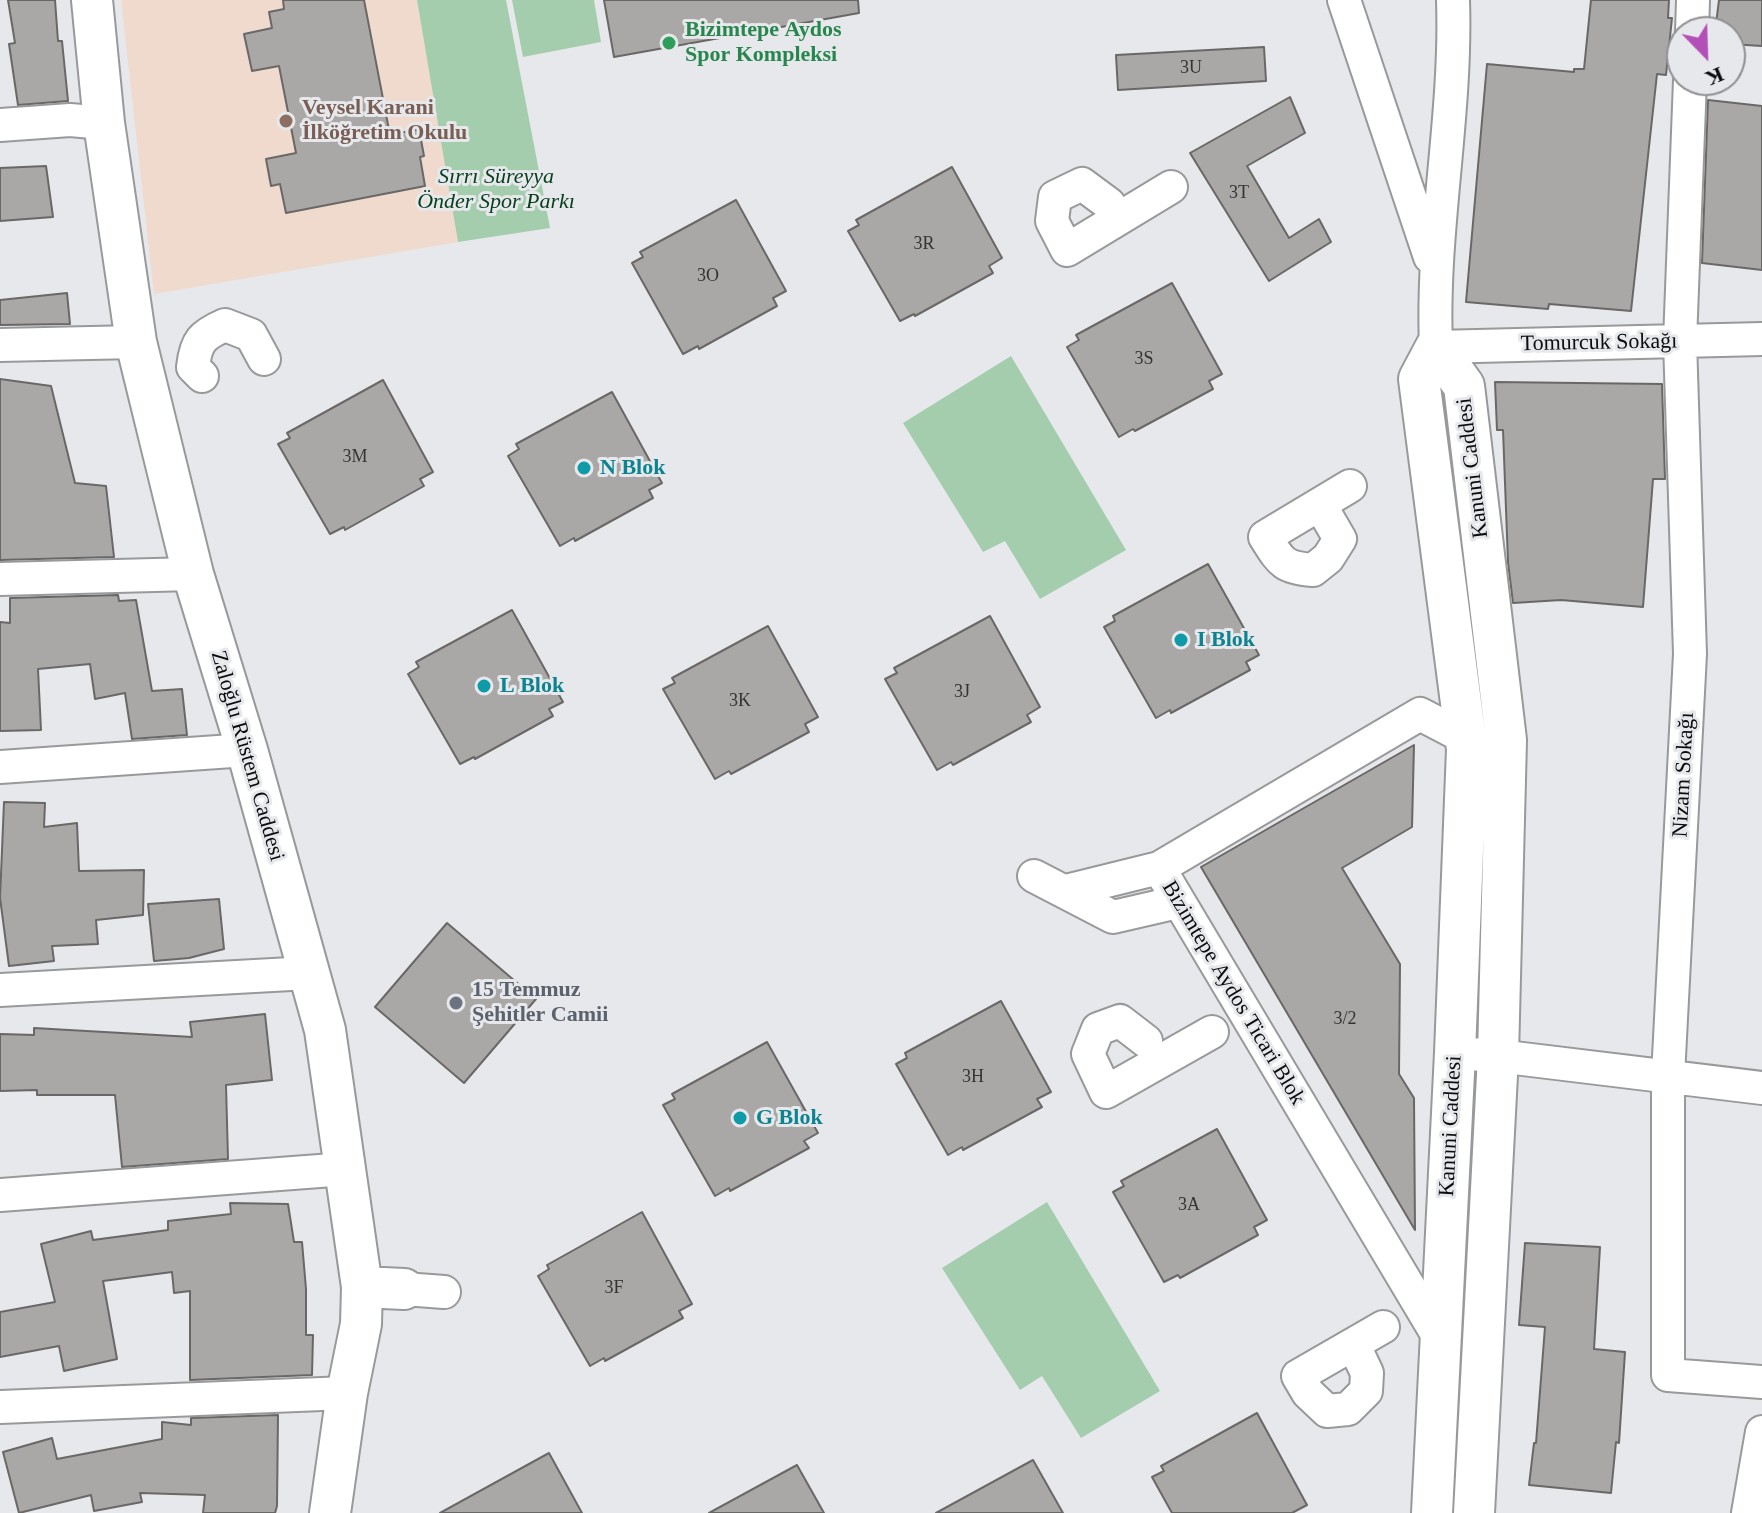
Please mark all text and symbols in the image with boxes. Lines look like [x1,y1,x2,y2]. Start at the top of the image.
north arrow [1666,16,1746,96]
place label: Bizimtepe Aydos Spor Kompleksi [685,17,842,68]
marker: Bizimtepe Aydos Spor Kompleksi [660,34,678,52]
house number: 3U [1180,57,1202,79]
text: K [1702,62,1728,92]
place label: Veysel Karani İlköğretim Okulu [302,95,467,146]
marker: Veysel Karani İlköğretim Okulu [277,112,295,130]
park label: Sırrı Süreyya Önder Spor Parkı [417,164,575,216]
house number: 3T [1229,182,1249,204]
house number: 3R [913,233,935,255]
house number: 3O [697,265,719,287]
street label: Tomurcuk Sokağı [1520,328,1678,358]
house number: 3S [1134,348,1154,370]
street label: Kanuni Caddesi [1451,396,1495,540]
house number: 3M [342,446,368,468]
place label: N Blok [600,455,665,481]
marker: N Blok [575,459,593,477]
place label: I Blok [1197,627,1255,653]
marker: I Blok [1172,631,1190,649]
street label: Zaloğlu Rüstem Caddesi [204,648,290,864]
place label: L Blok [500,673,564,699]
marker: L Blok [475,677,493,695]
house number: 3J [954,681,970,703]
house number: 3K [729,690,751,712]
street label: Nizam Sokağı [1668,712,1700,838]
street label: Bizimtepe Aydos Ticari Blok [1156,876,1310,1110]
place label: 15 Temmuz Şehitler Camii [472,977,608,1028]
marker: 15 Temmuz Şehitler Camii [447,994,465,1012]
house number: 3/2 [1333,1008,1357,1030]
street label: Kanuni Caddesi [1434,1055,1468,1197]
house number: 3H [962,1066,984,1088]
place label: G Blok [756,1105,823,1131]
marker: G Blok [731,1109,749,1127]
house number: 3A [1178,1194,1200,1216]
house number: 3F [604,1277,624,1299]

